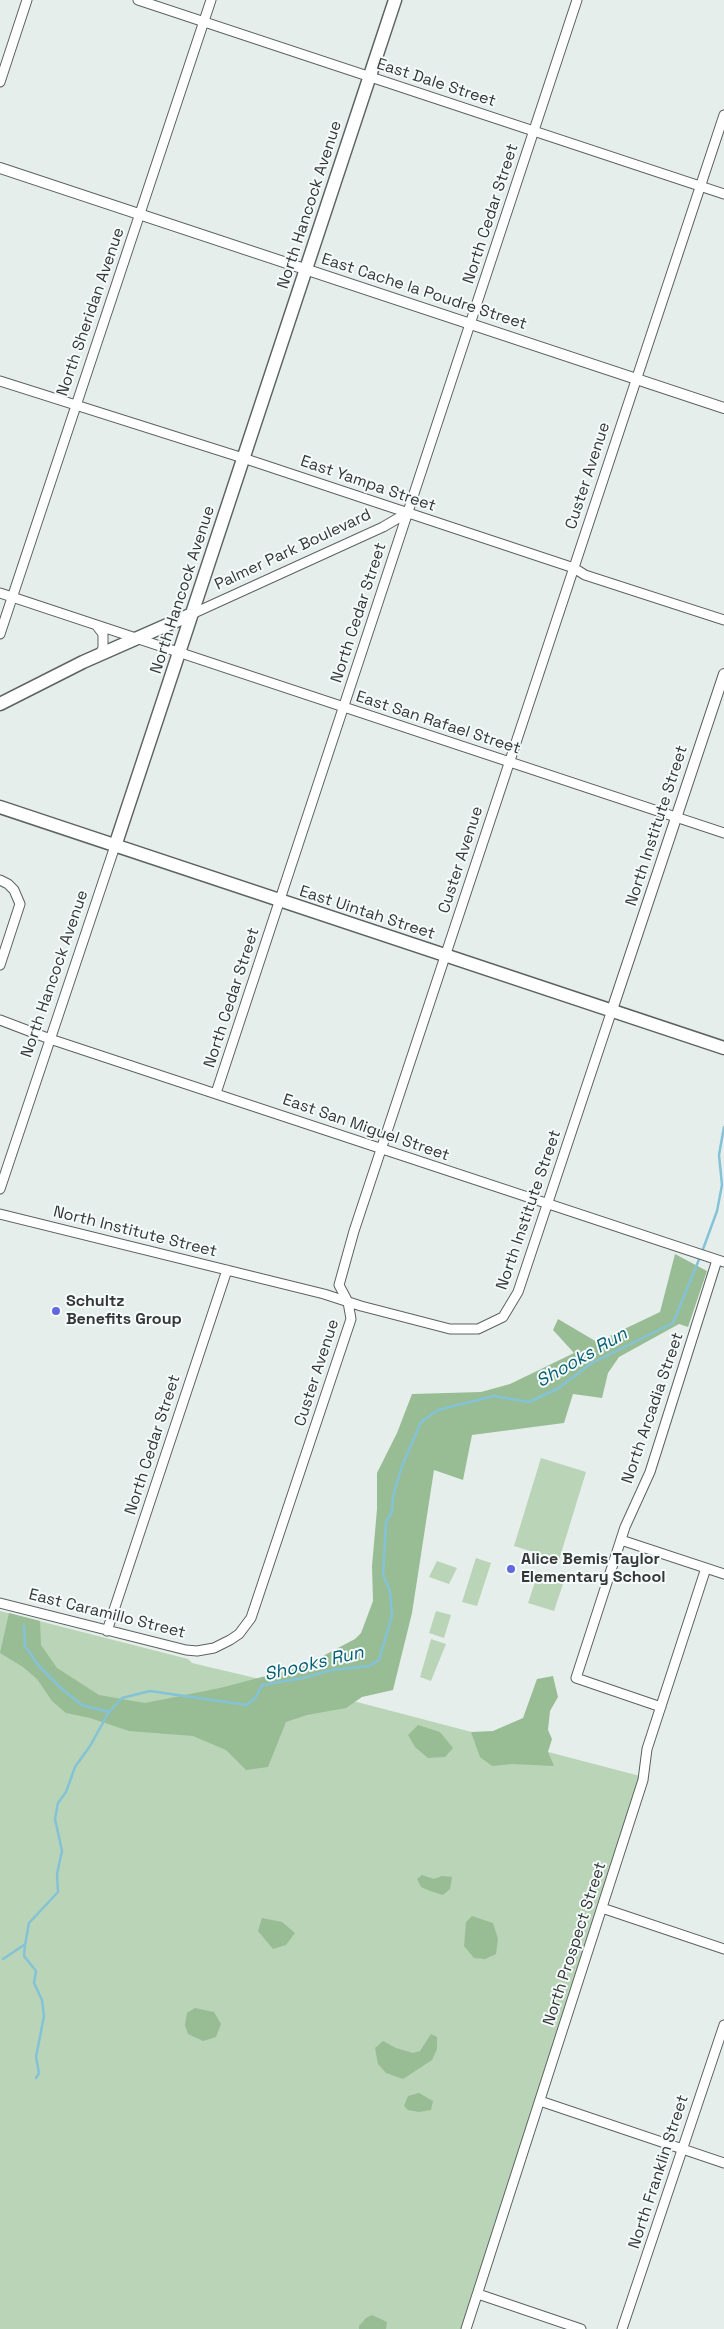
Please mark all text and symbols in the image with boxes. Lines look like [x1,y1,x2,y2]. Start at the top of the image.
street label: East Dale Street [374,55,498,111]
street label: North Hancock Avenue [274,119,346,291]
street label: North Cedar Street [459,142,523,286]
street label: North Sheridan Avenue [53,225,129,399]
street label: East Cache la Poudre Street [319,250,529,334]
street label: Custer Avenue [562,420,614,532]
street label: East Yampa Street [298,452,438,516]
street label: North Hancock Avenue [147,504,219,676]
street label: Palmer Park Boulevard [212,505,374,595]
street label: North Cedar Street [327,541,391,685]
street label: East San Rafael Street [353,687,523,759]
street label: North Institute Street [622,743,692,909]
street label: Custer Avenue [435,804,487,916]
street label: East Uintah Street [297,882,437,944]
street label: North Hancock Avenue [17,888,93,1060]
street label: North Cedar Street [200,926,264,1070]
street label: East San Miguel Street [280,1090,452,1166]
street label: North Institute Street [493,1128,565,1292]
street label: North Institute Street [51,1202,219,1262]
place label: Schultz Benefits Group [66,1292,182,1330]
marker: Schultz Benefits Group [50,1305,62,1317]
street label: Custer Avenue [291,1317,343,1429]
water label: Shooks Run [533,1323,631,1393]
street label: North Arcadia Street [618,1330,688,1486]
street label: North Cedar Street [121,1373,185,1517]
place label: Alice Bemis Taylor Elementary School [521,1550,665,1588]
marker: Alice Bemis Taylor Elementary School [505,1563,517,1575]
street label: East Caramillo Street [27,1585,187,1643]
water label: Shooks Run [262,1642,366,1686]
street label: North Prospect Street [539,1860,611,2028]
street label: North Franklin Street [625,2093,693,2251]

